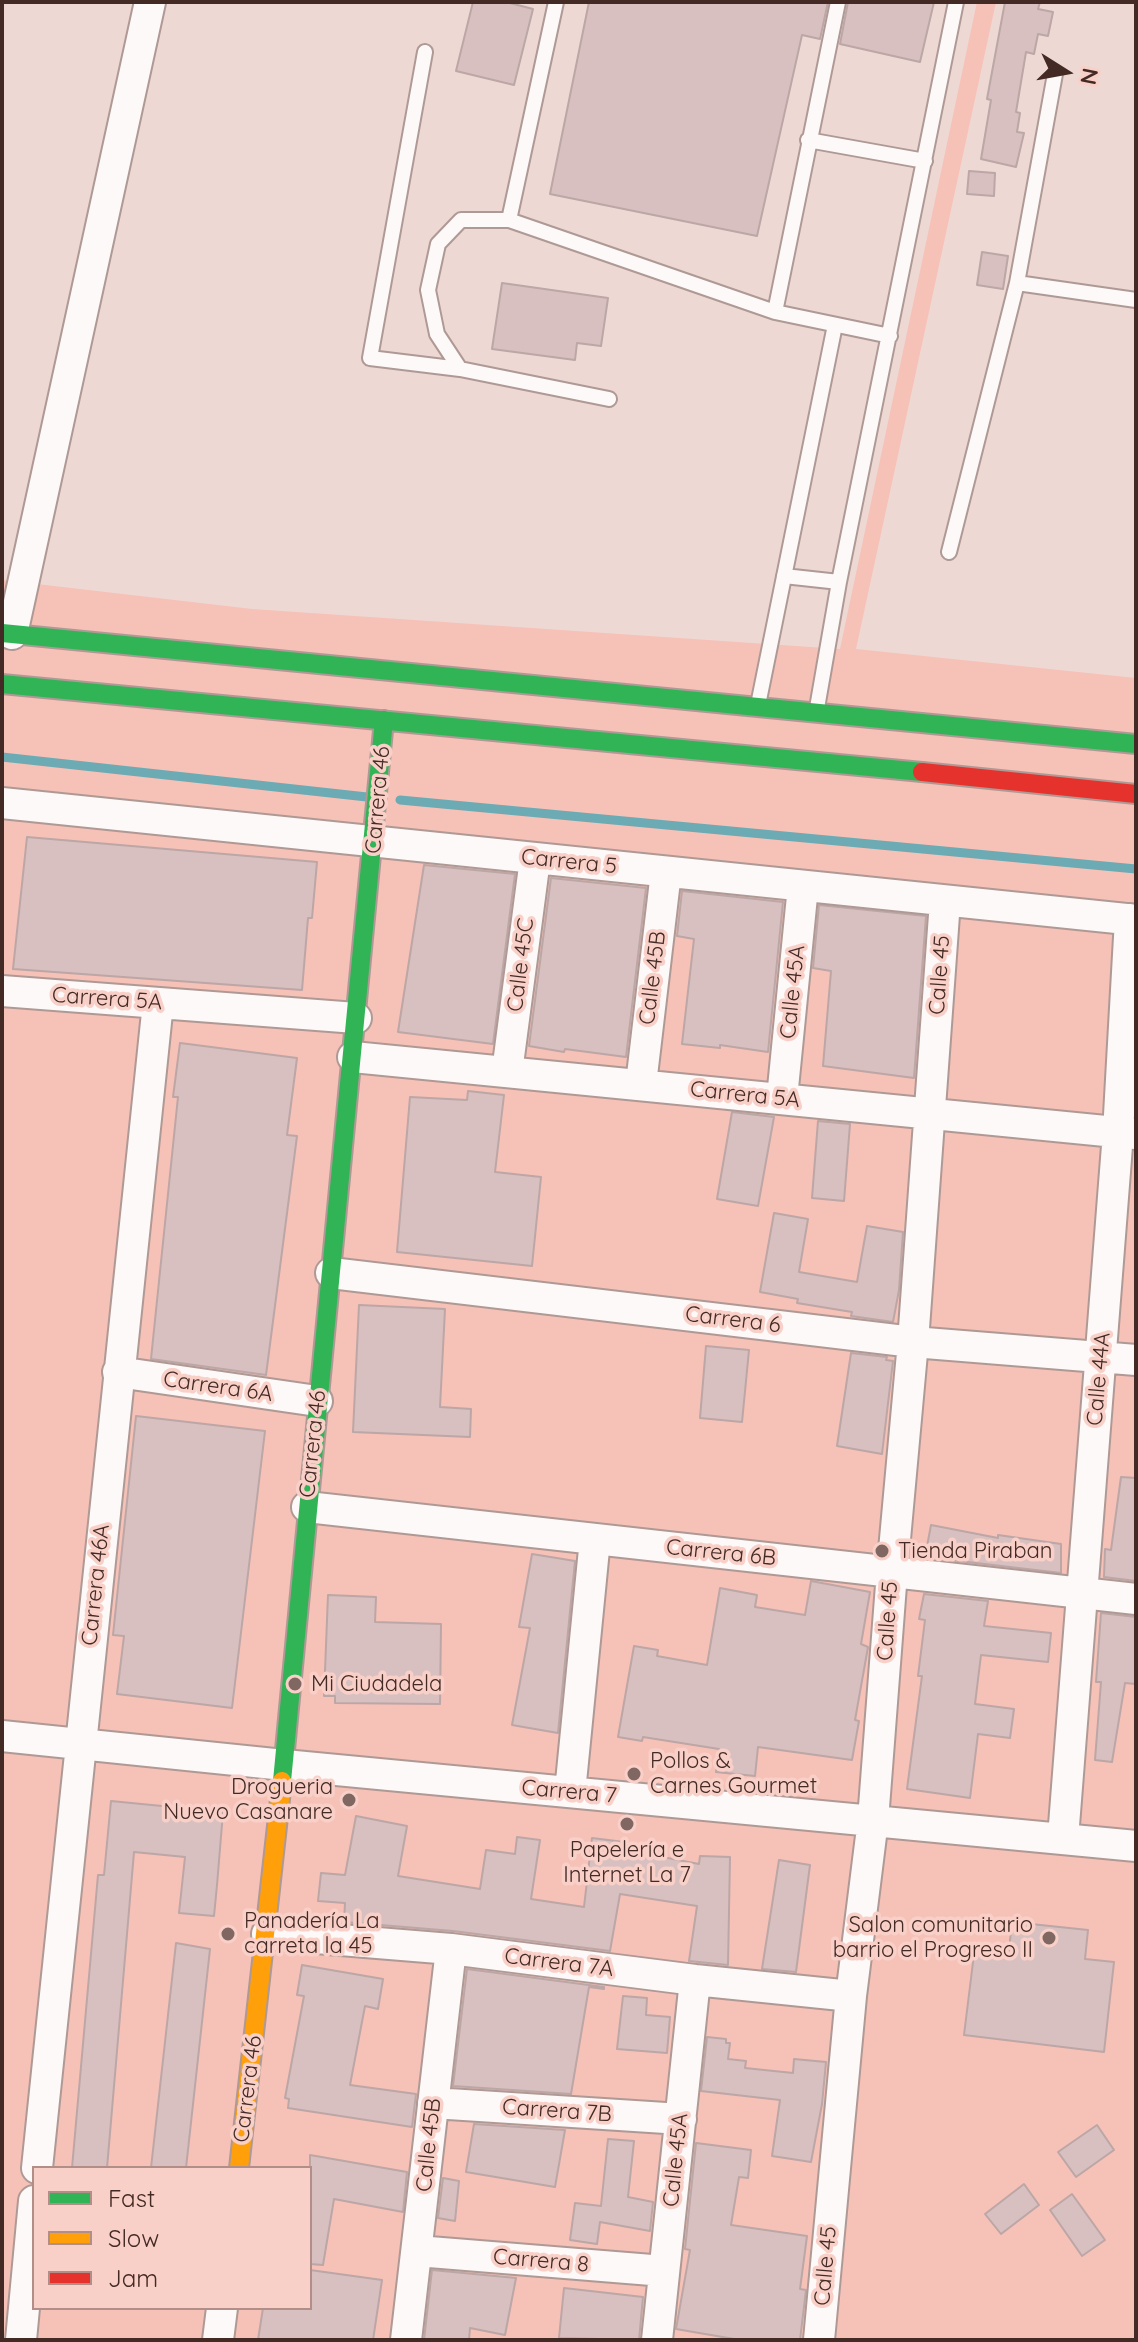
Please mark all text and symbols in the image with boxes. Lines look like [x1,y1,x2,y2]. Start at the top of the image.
north arrow [1026,32,1106,112]
text: N [1074,66,1105,87]
street label: Carrera 46 [360,745,396,855]
street label: Carrera 5 [520,844,618,880]
street label: Calle 45C [502,917,540,1013]
street label: Calle 45B [634,930,672,1026]
street label: Calle 45 [924,934,956,1016]
street label: Calle 45A [775,944,811,1040]
street label: Carrera 5A [51,982,163,1016]
street label: Carrera 5A [689,1076,801,1114]
street label: Carrera 6 [684,1301,782,1339]
street label: Calle 44A [1082,1331,1116,1427]
street label: Carrera 6A [162,1366,274,1408]
street label: Carrera 46 [294,1389,332,1499]
street label: Carrera 46A [77,1523,115,1647]
street label: Carrera 6B [665,1534,777,1572]
place label: Tienda Piraban [898,1538,1053,1564]
marker: Tienda Piraban [873,1542,891,1560]
street label: Calle 45 [872,1580,904,1662]
place label: Mi Ciudadela [311,1671,442,1697]
marker: Mi Ciudadela [286,1675,304,1693]
place label: Pollos & Carnes Gourmet [650,1748,817,1800]
marker: Pollos & Carnes Gourmet [625,1765,643,1783]
place label: Drogueria Nuevo Casanare [163,1774,333,1826]
street label: Carrera 7 [520,1775,618,1809]
marker: Drogueria Nuevo Casanare [340,1791,358,1809]
marker: Papelería e Internet La 7 [618,1815,636,1833]
place label: Papelería e Internet La 7 [563,1837,691,1888]
place label: Panadería La carreta la 45 [244,1908,380,1960]
place label: Salon comunitario barrio el Progreso II [833,1912,1033,1964]
marker: Panadería La carreta la 45 [219,1925,237,1943]
marker: Salon comunitario barrio el Progreso II [1040,1929,1058,1947]
street label: Carrera 7A [503,1943,615,1983]
street label: Carrera 46 [228,2034,268,2144]
street label: Carrera 7B [501,2094,613,2128]
street label: Calle 45B [411,2097,447,2193]
street label: Calle 45A [658,2112,694,2208]
legend [32,2166,312,2310]
text: Fast [108,2183,155,2213]
text: Slow [108,2223,159,2253]
street label: Calle 45 [809,2225,843,2307]
street label: Carrera 8 [492,2244,590,2278]
text: Jam [108,2263,158,2293]

